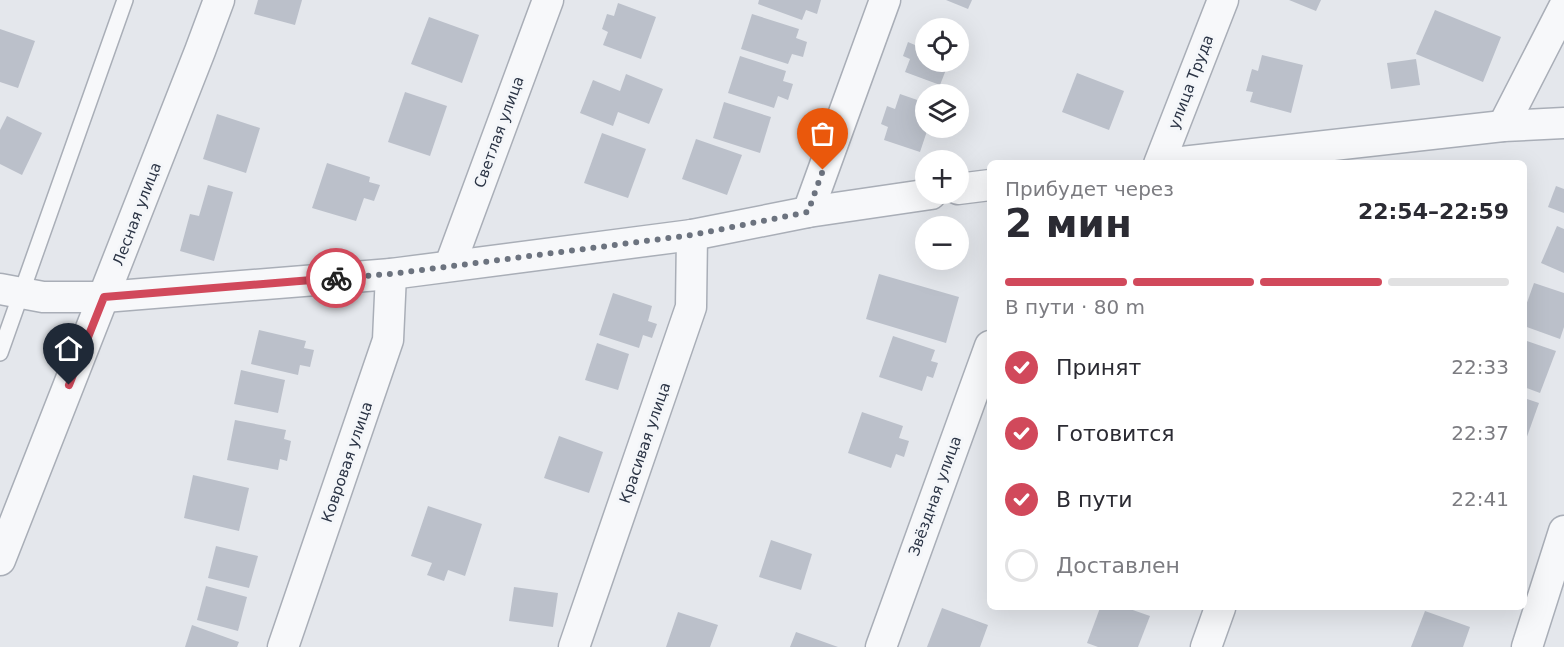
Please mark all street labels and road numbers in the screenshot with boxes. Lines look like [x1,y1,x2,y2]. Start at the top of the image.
street label: улица Труда [1165,32,1217,132]
street label: Светлая улица [470,74,528,190]
street label: Лесная улица [109,160,165,268]
street label: Красивая улица [616,380,674,506]
street label: Ковровая улица [318,399,376,525]
street label: Звёздная улица [905,434,965,558]

